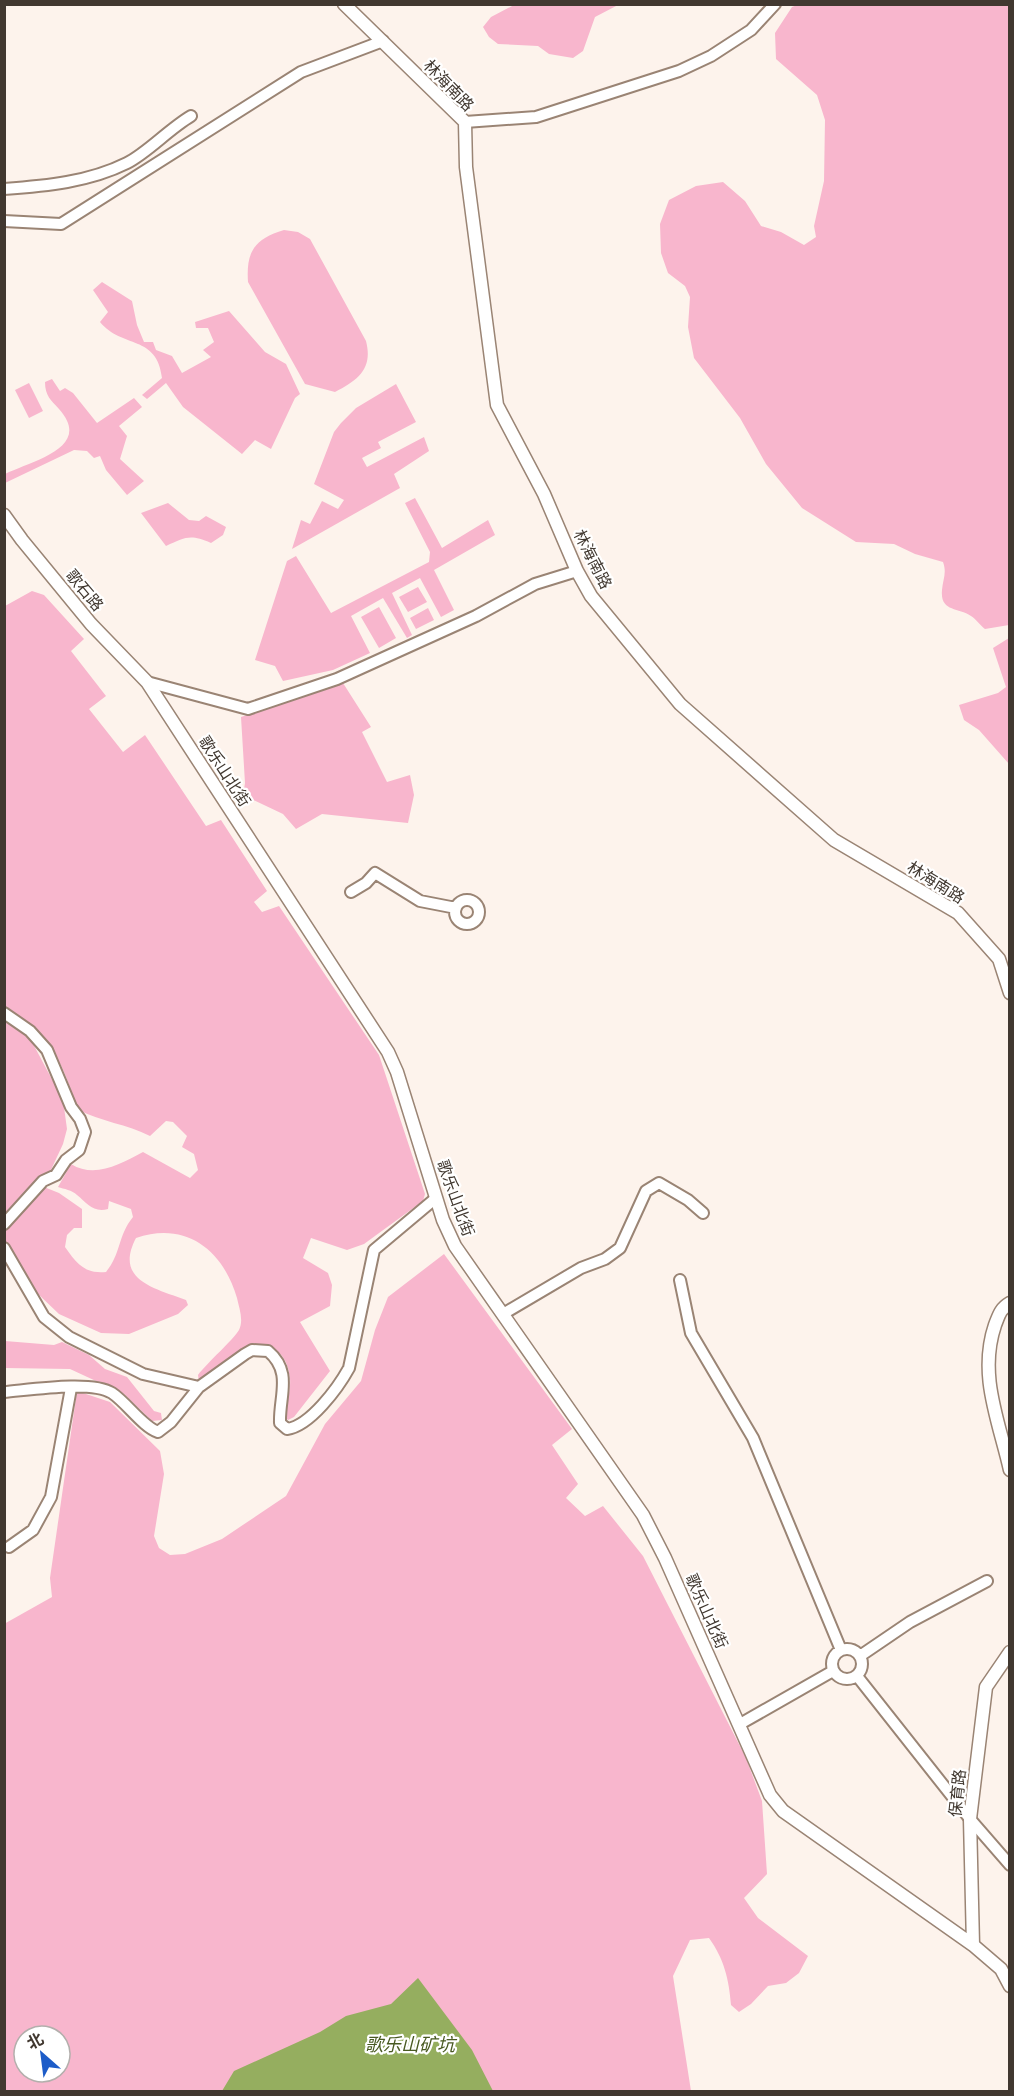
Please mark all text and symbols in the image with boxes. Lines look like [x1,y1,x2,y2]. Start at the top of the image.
street label: 林海南路 [419,54,479,116]
street label: 林海南路 [569,525,617,593]
street label: 歌石路 [61,565,109,615]
street label: 歌乐山北街 [194,731,256,811]
street label: 林海南路 [903,856,969,908]
street label: 歌乐山北街 [432,1157,480,1239]
street label: 歌乐山北街 [681,1570,733,1652]
street label: 保育路 [944,1768,970,1818]
north arrow [12,2024,72,2084]
text: 北 [23,2027,47,2054]
water label: 歌乐山矿坑 [365,2032,458,2056]

